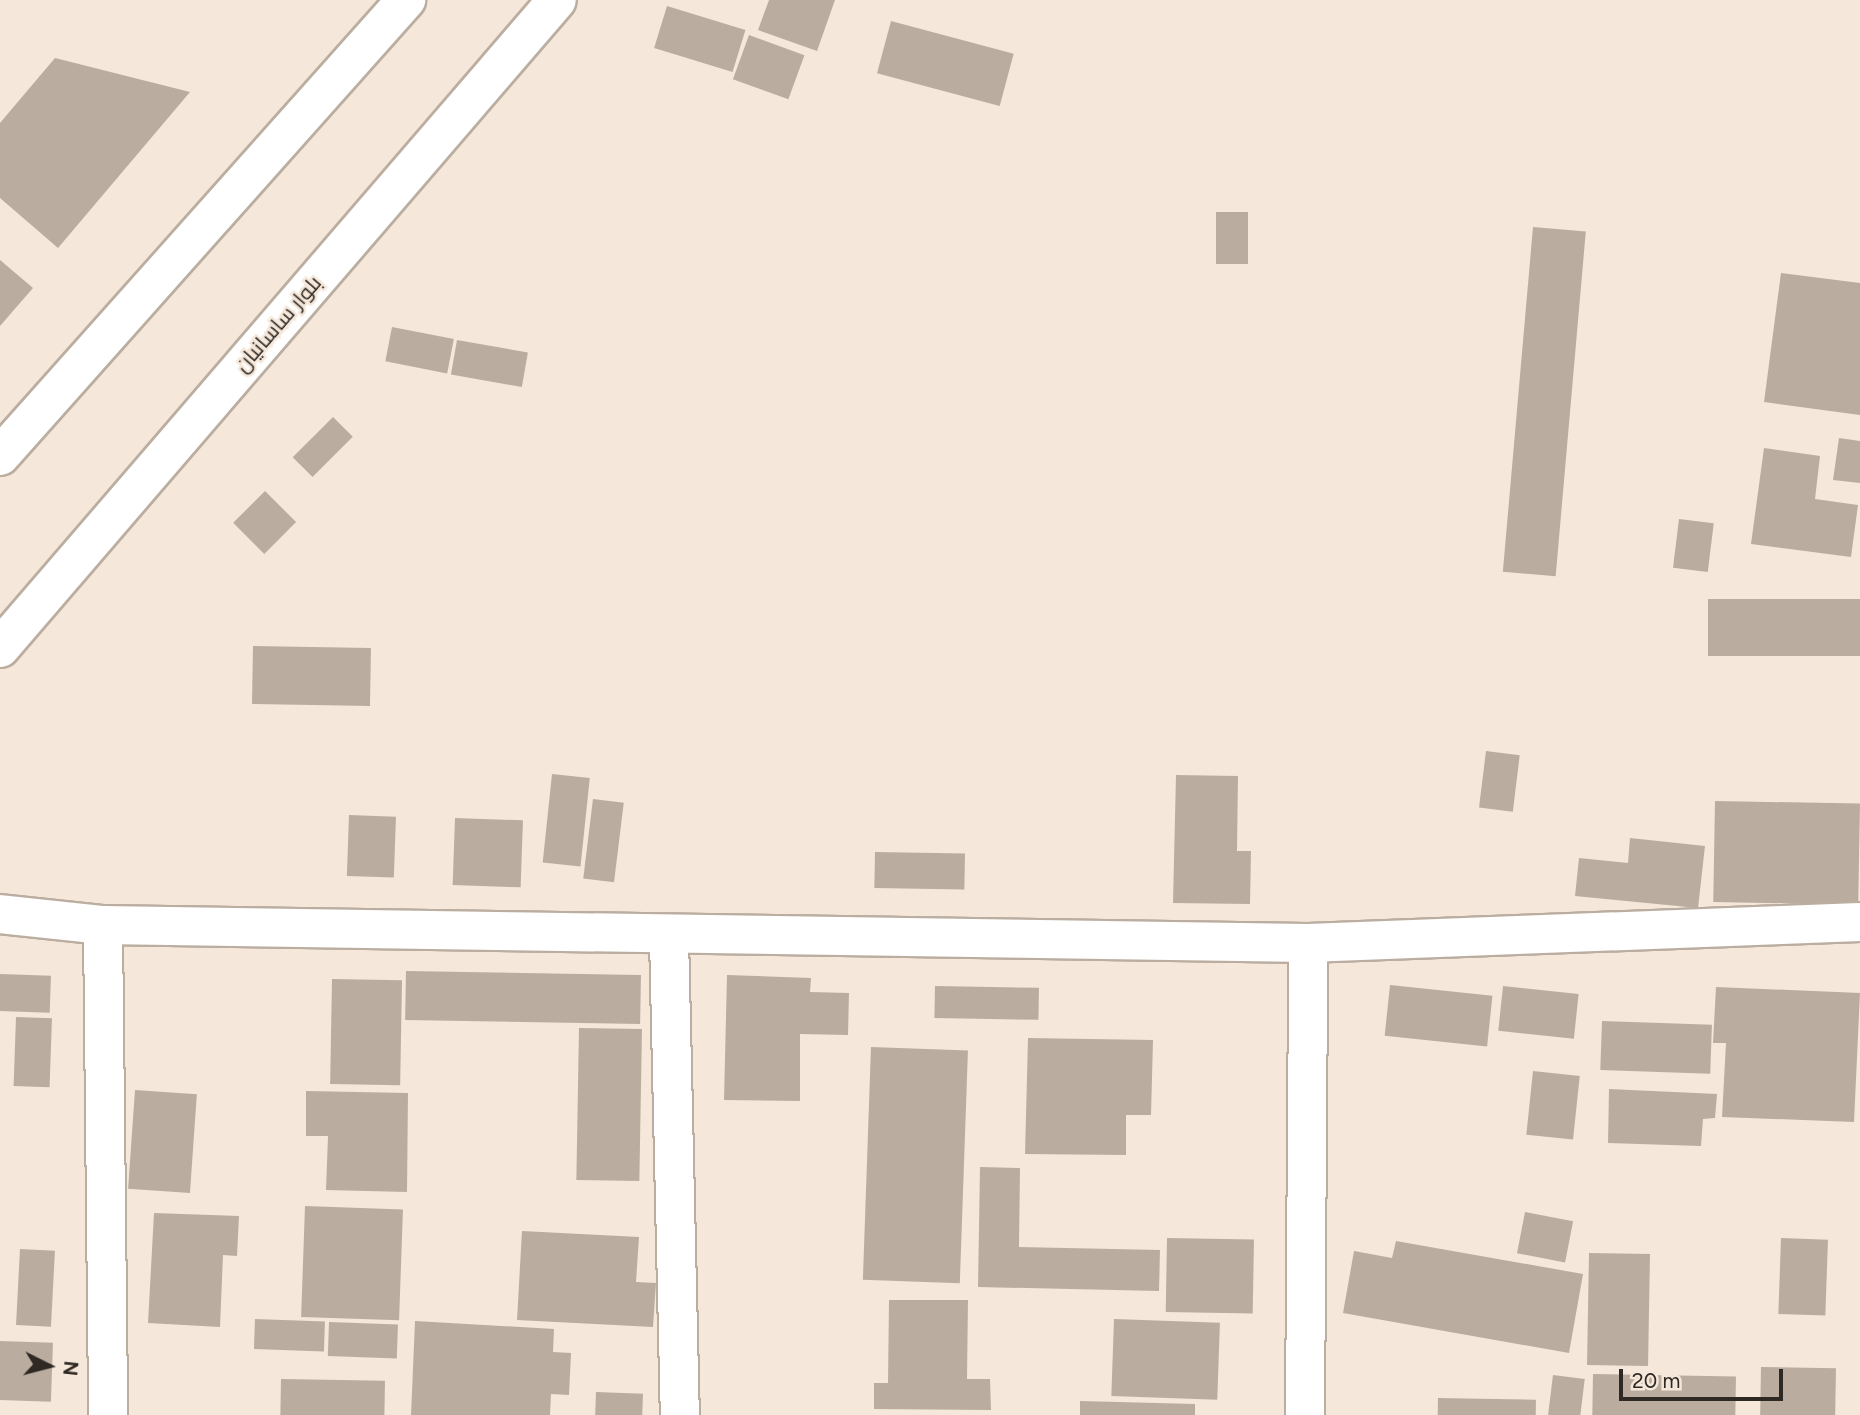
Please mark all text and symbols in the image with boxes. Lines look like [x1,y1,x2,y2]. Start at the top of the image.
street label: بلوار ساسانیان [229,271,327,377]
north arrow [14,1331,84,1401]
scale bar [1622,1356,1786,1400]
text: N [58,1360,83,1377]
text: 20 m [1632,1368,1680,1393]

